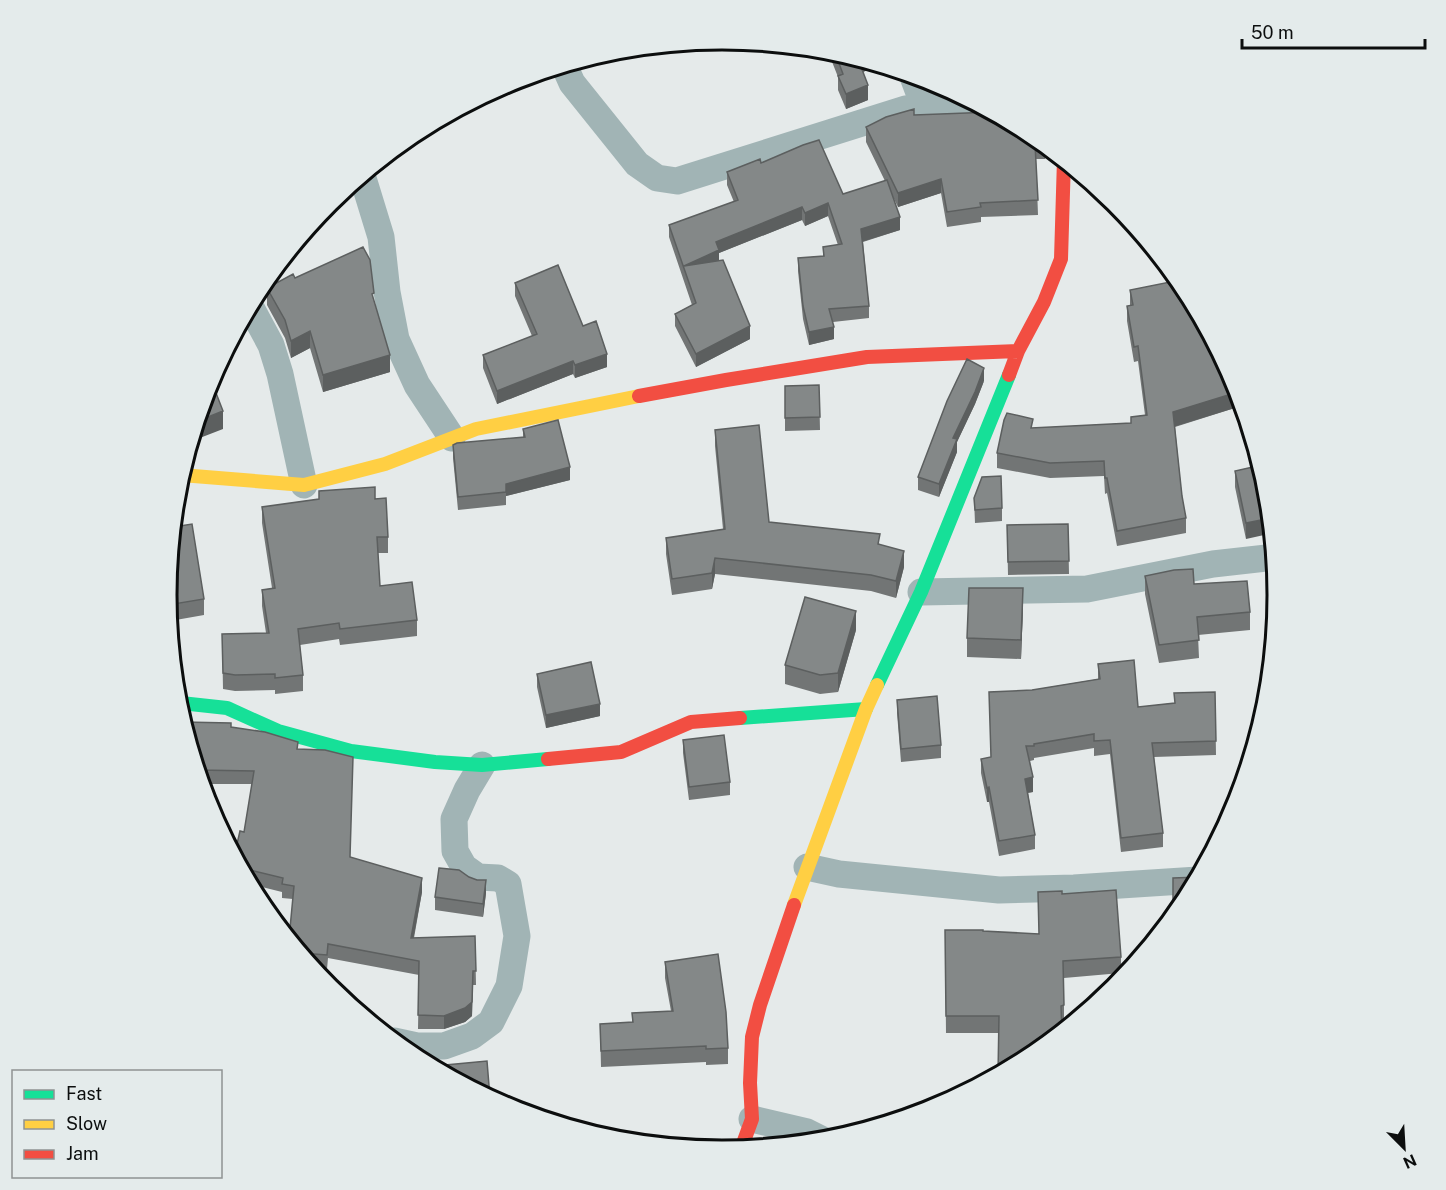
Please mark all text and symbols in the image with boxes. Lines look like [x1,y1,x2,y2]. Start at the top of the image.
scale bar [1242,12,1425,50]
text: 50 m [1251,22,1294,43]
legend [12,1070,222,1178]
text: Fast [66,1083,102,1104]
text: Slow [66,1113,107,1134]
north arrow [1374,1118,1434,1178]
text: Jam [66,1143,99,1164]
text: N [1400,1150,1419,1172]

